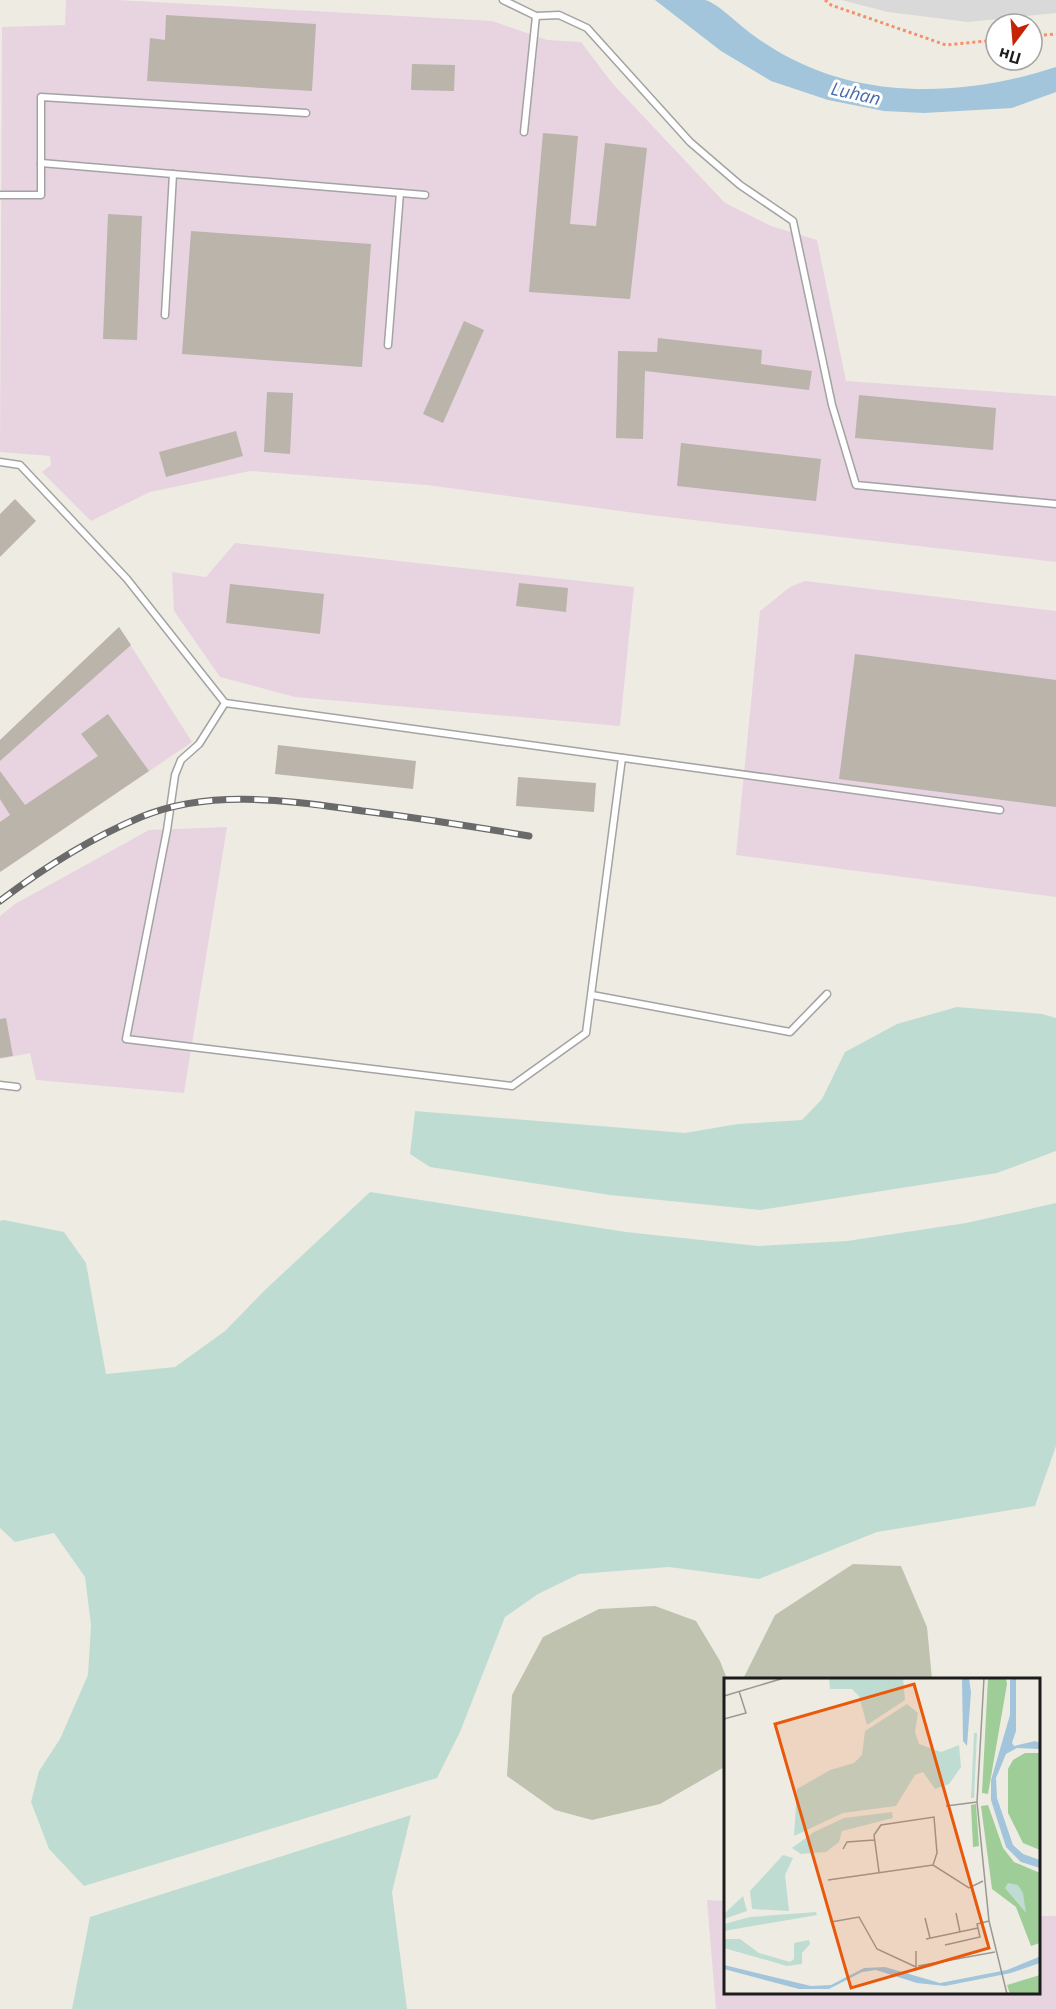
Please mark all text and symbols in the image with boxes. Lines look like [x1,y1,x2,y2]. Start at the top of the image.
north arrow [984,12,1044,72]
text: Пн [996,43,1024,70]
water label: Luhan [829,76,883,110]
inset map [724,1678,1041,1994]

